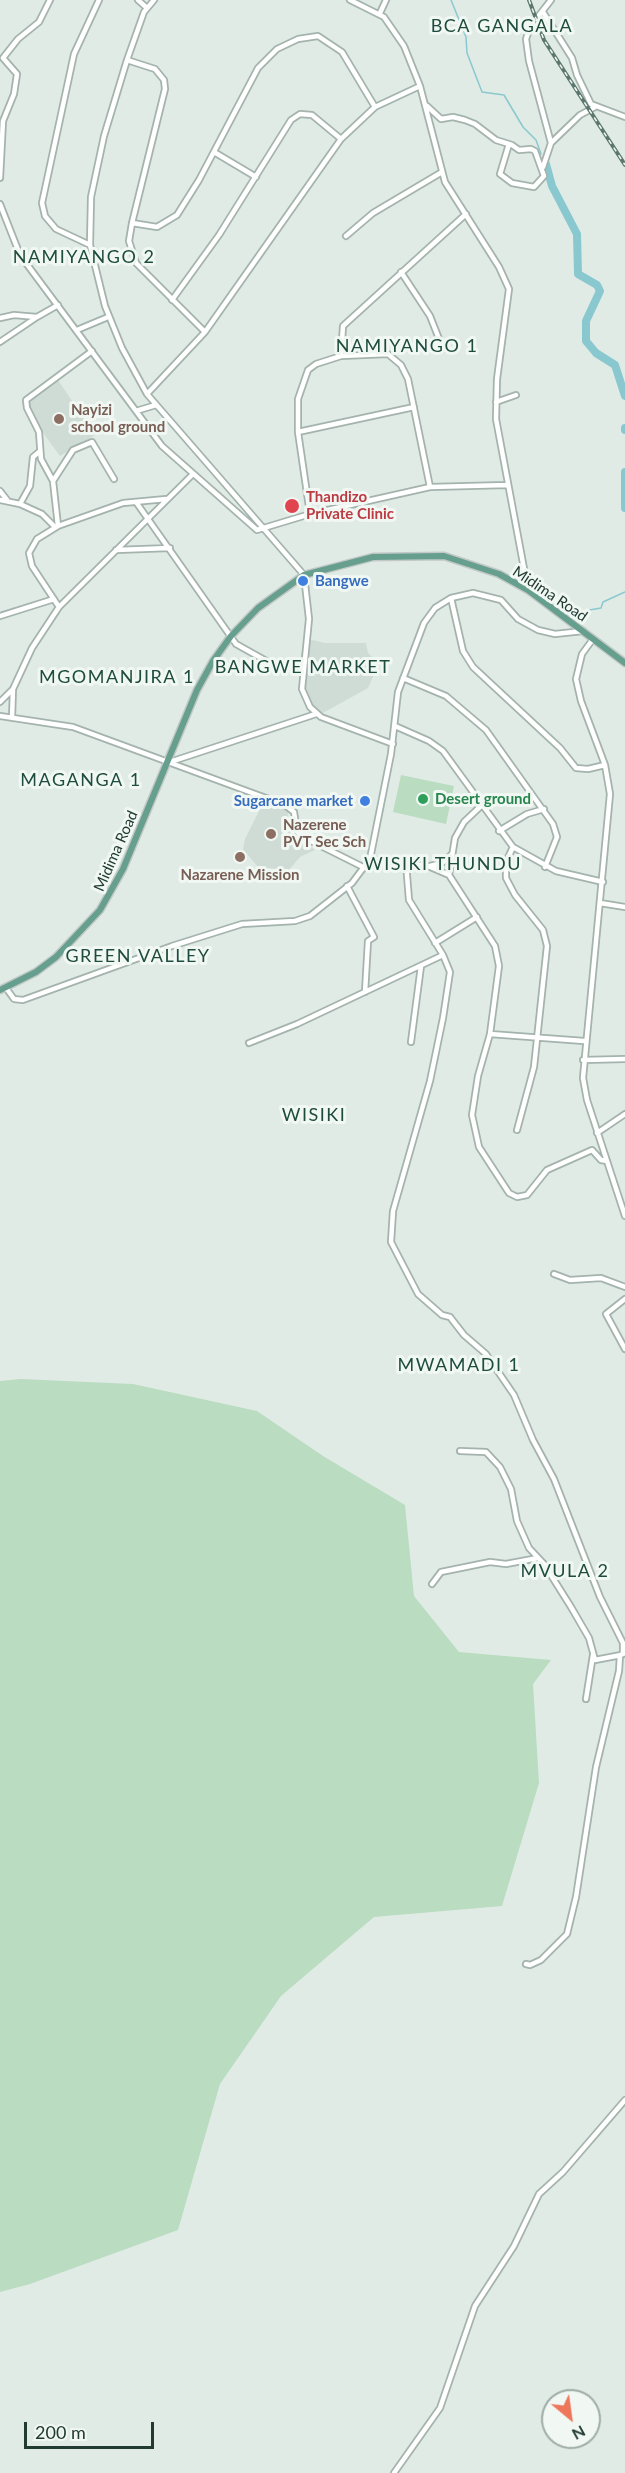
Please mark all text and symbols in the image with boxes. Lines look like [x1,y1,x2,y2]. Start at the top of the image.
district label: BCA GANGALA [431,15,573,37]
district label: NAMIYANGO 2 [13,246,155,268]
district label: NAMIYANGO 1 [336,335,478,357]
place label: Nayizi school ground [71,401,165,436]
marker: Nayizi school ground [52,412,66,426]
place label: Thandizo Private Clinic [306,488,394,523]
marker: Thandizo Private Clinic [283,497,301,515]
street label: Midima Road [509,562,591,626]
place label: Bangwe [315,572,369,590]
marker: Bangwe [296,574,310,588]
district label: BANGWE MARKET [215,656,391,678]
district label: MGOMANJIRA 1 [39,666,195,688]
district label: MAGANGA 1 [20,769,142,791]
place label: Desert ground [435,790,531,808]
place label: Sugarcane market [234,792,353,810]
marker: Desert ground [416,792,430,806]
marker: Sugarcane market [358,794,372,808]
street label: Midima Road [90,808,142,894]
place label: Nazerene PVT Sec Sch [283,816,366,851]
marker: Nazerene PVT Sec Sch [264,827,278,841]
marker: Nazarene Mission [233,850,247,864]
district label: WISIKI THUNDU [364,853,522,875]
place label: Nazarene Mission [181,866,299,884]
district label: GREEN VALLEY [65,945,211,967]
district label: WISIKI [282,1104,346,1126]
district label: MWAMADI 1 [398,1354,520,1376]
district label: MVULA 2 [520,1560,610,1582]
north arrow [541,2389,601,2449]
scale bar [27,2410,158,2448]
text: 200 m [35,2421,86,2443]
text: N [569,2422,589,2445]

